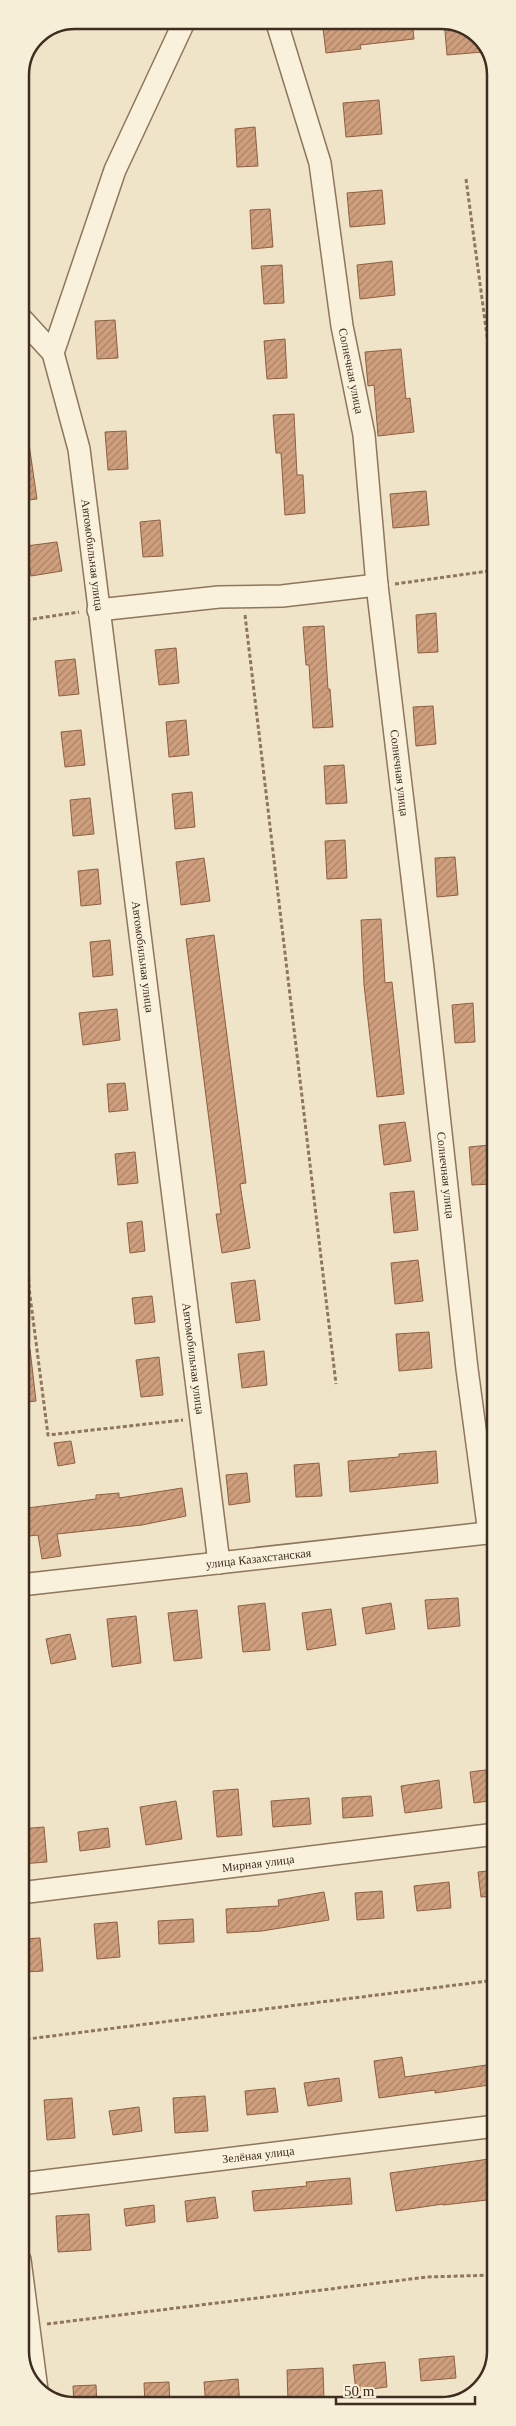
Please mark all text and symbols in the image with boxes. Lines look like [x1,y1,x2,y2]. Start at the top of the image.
street label: Солнечная улица [336,327,367,416]
street label: Автомобильная улица [78,498,106,612]
street label: Солнечная улица [387,729,412,818]
street label: Автомобильная улица [129,900,157,1014]
street label: Солнечная улица [434,1131,457,1220]
street label: Автомобильная улица [179,1302,207,1416]
street label: улица Казахстанская [205,1546,312,1571]
street label: Мирная улица [221,1852,296,1875]
street label: Зелёная улица [221,2144,296,2166]
scale bar [336,2374,475,2406]
text: 50 m [344,2383,375,2399]

